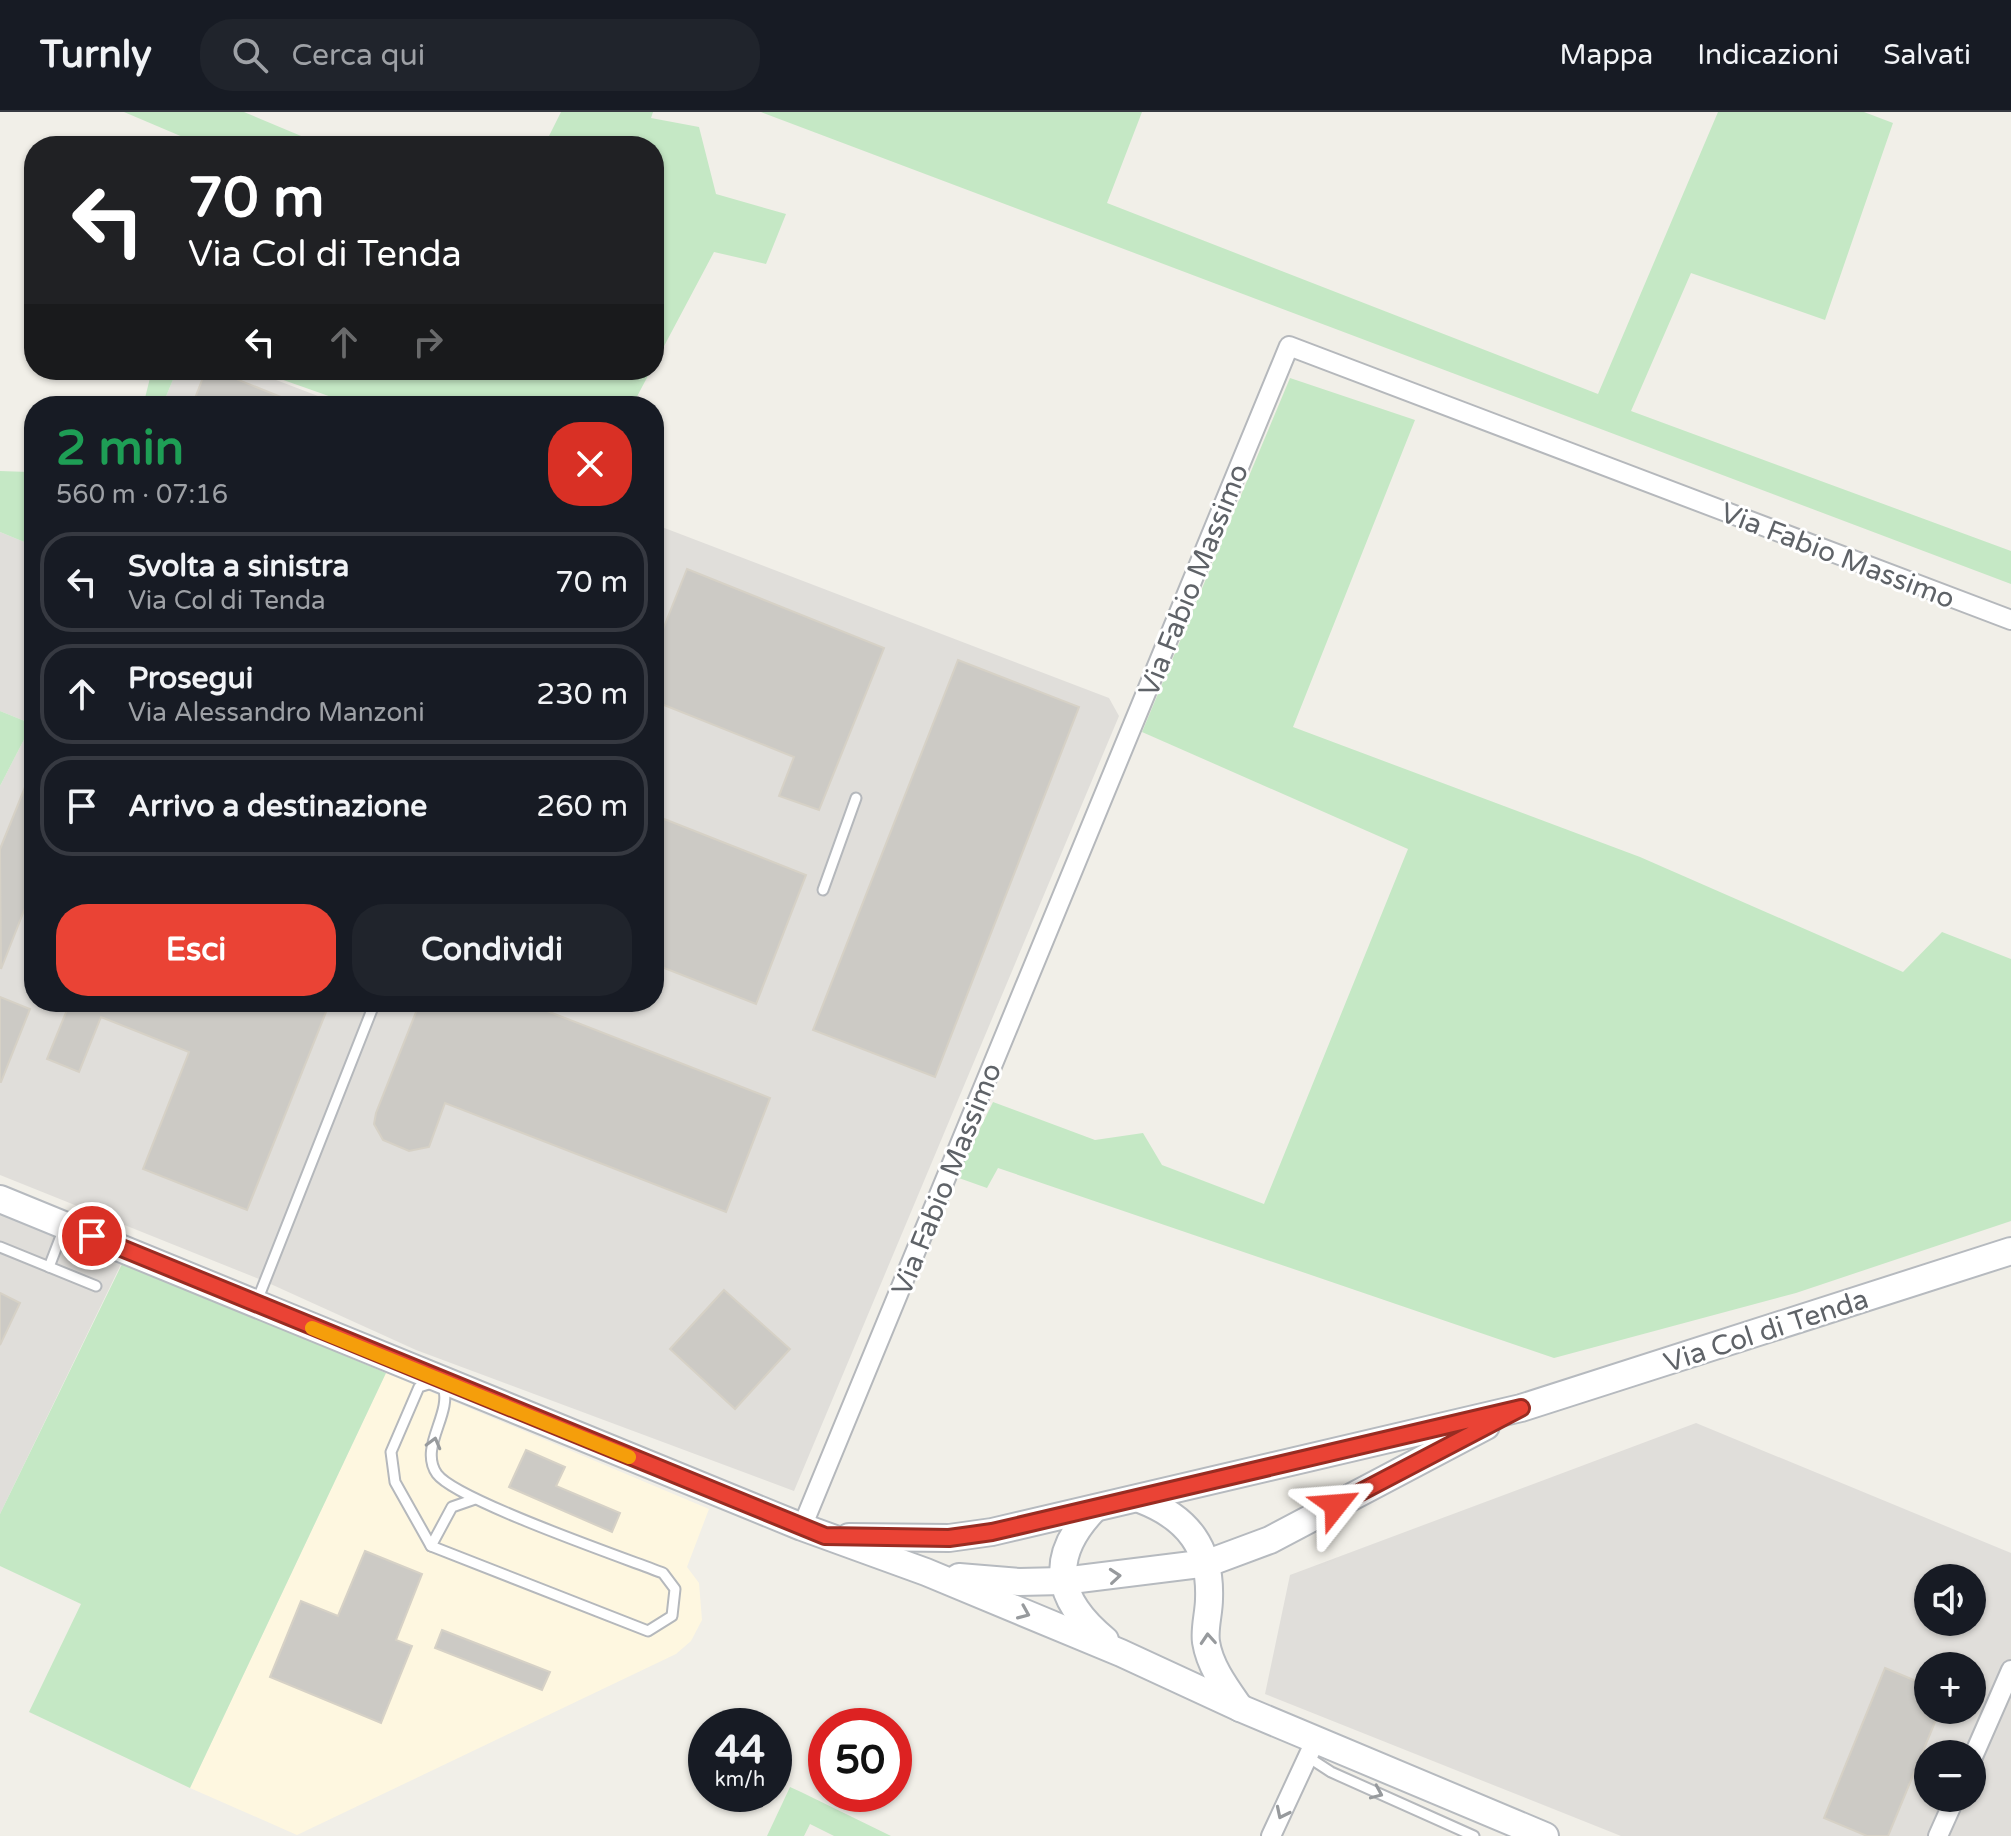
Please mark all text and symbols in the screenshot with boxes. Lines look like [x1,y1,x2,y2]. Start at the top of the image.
search box [200,19,760,91]
text: Turnly [40,32,152,78]
icon: search [228,33,272,77]
text: Cerca qui [292,37,425,74]
text: Mappa [1559,38,1653,72]
text: Indicazioni [1697,38,1839,72]
text: Salvati [1883,38,1971,72]
text: 70 m [188,165,324,232]
icon: left [56,168,160,272]
text: Via Col di Tenda [188,233,462,276]
icon: left [238,320,282,364]
icon: ahead [322,320,366,364]
icon: right [406,320,450,364]
text: 2 min [56,420,184,478]
button: close [548,422,632,506]
street label: Via Fabio Massimo [1132,459,1256,702]
text: 560 m · 07:16 [56,479,228,510]
street label: Via Fabio Massimo [1716,496,1960,616]
text: Svolta a sinistra [128,548,349,585]
icon: left [60,560,104,604]
text: 70 m [555,564,628,601]
text: Via Col di Tenda [128,585,326,616]
text: Prosegui [128,660,253,697]
icon: ahead [60,672,104,716]
text: 230 m [536,676,628,713]
text: Via Alessandro Manzoni [128,697,425,728]
icon: arrive [60,784,104,828]
text: Arrivo a destinazione [128,788,427,825]
text: 260 m [536,788,628,825]
button: Esci [56,904,336,996]
button: Condividi [352,904,632,996]
street label: Via Fabio Massimo [885,1058,1009,1301]
pin [58,1202,126,1270]
icon: arrive [70,1214,114,1258]
street label: Via Col di Tenda [1660,1282,1873,1380]
one-way arrow [425,1436,442,1450]
position arrow [1294,1463,1378,1547]
map controls [1914,1564,1986,1812]
button: sound [1914,1564,1986,1636]
one-way arrow [1109,1568,1122,1585]
one-way arrow [1016,1603,1030,1619]
one-way arrow [1200,1632,1217,1645]
button: + [1914,1652,1986,1724]
speed limit sign: 50 [808,1708,912,1812]
text: 44 [715,1726,765,1774]
button: − [1914,1740,1986,1812]
text: km/h [715,1768,765,1792]
one-way arrow [1369,1783,1384,1799]
one-way arrow [1276,1805,1292,1819]

